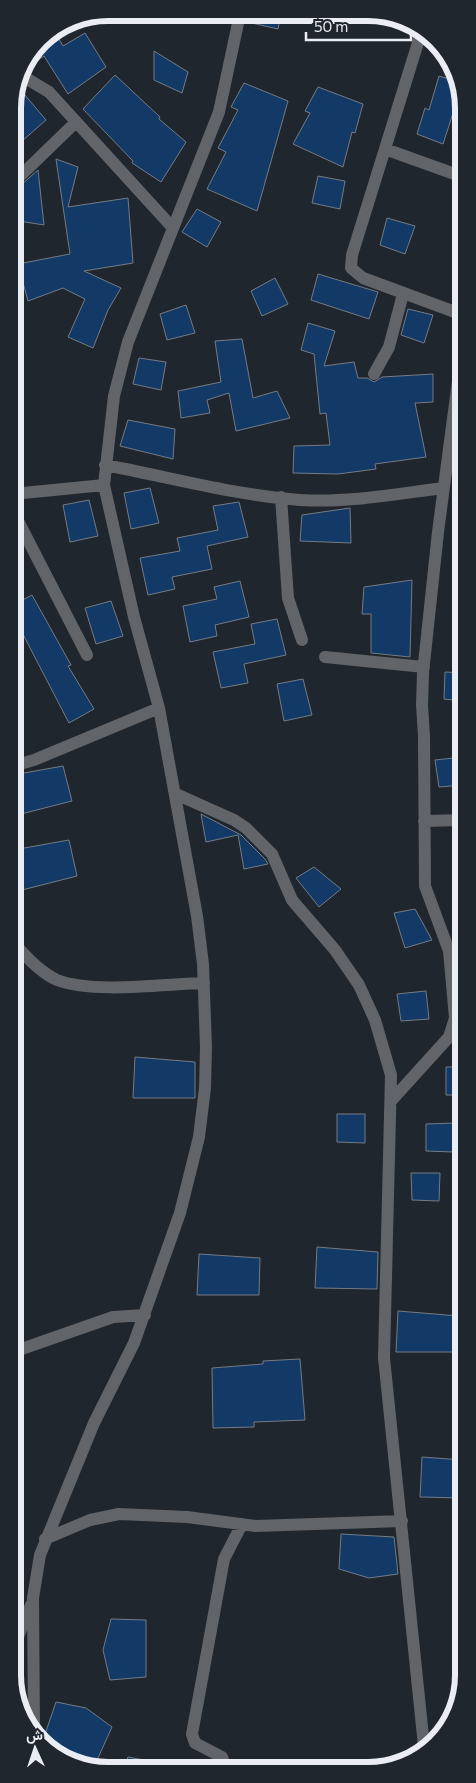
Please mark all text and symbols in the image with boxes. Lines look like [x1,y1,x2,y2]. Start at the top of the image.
scale bar [306,10,411,42]
text: 50 m [314,17,348,35]
north arrow [10,1723,60,1773]
text: ش [25,1726,43,1744]

